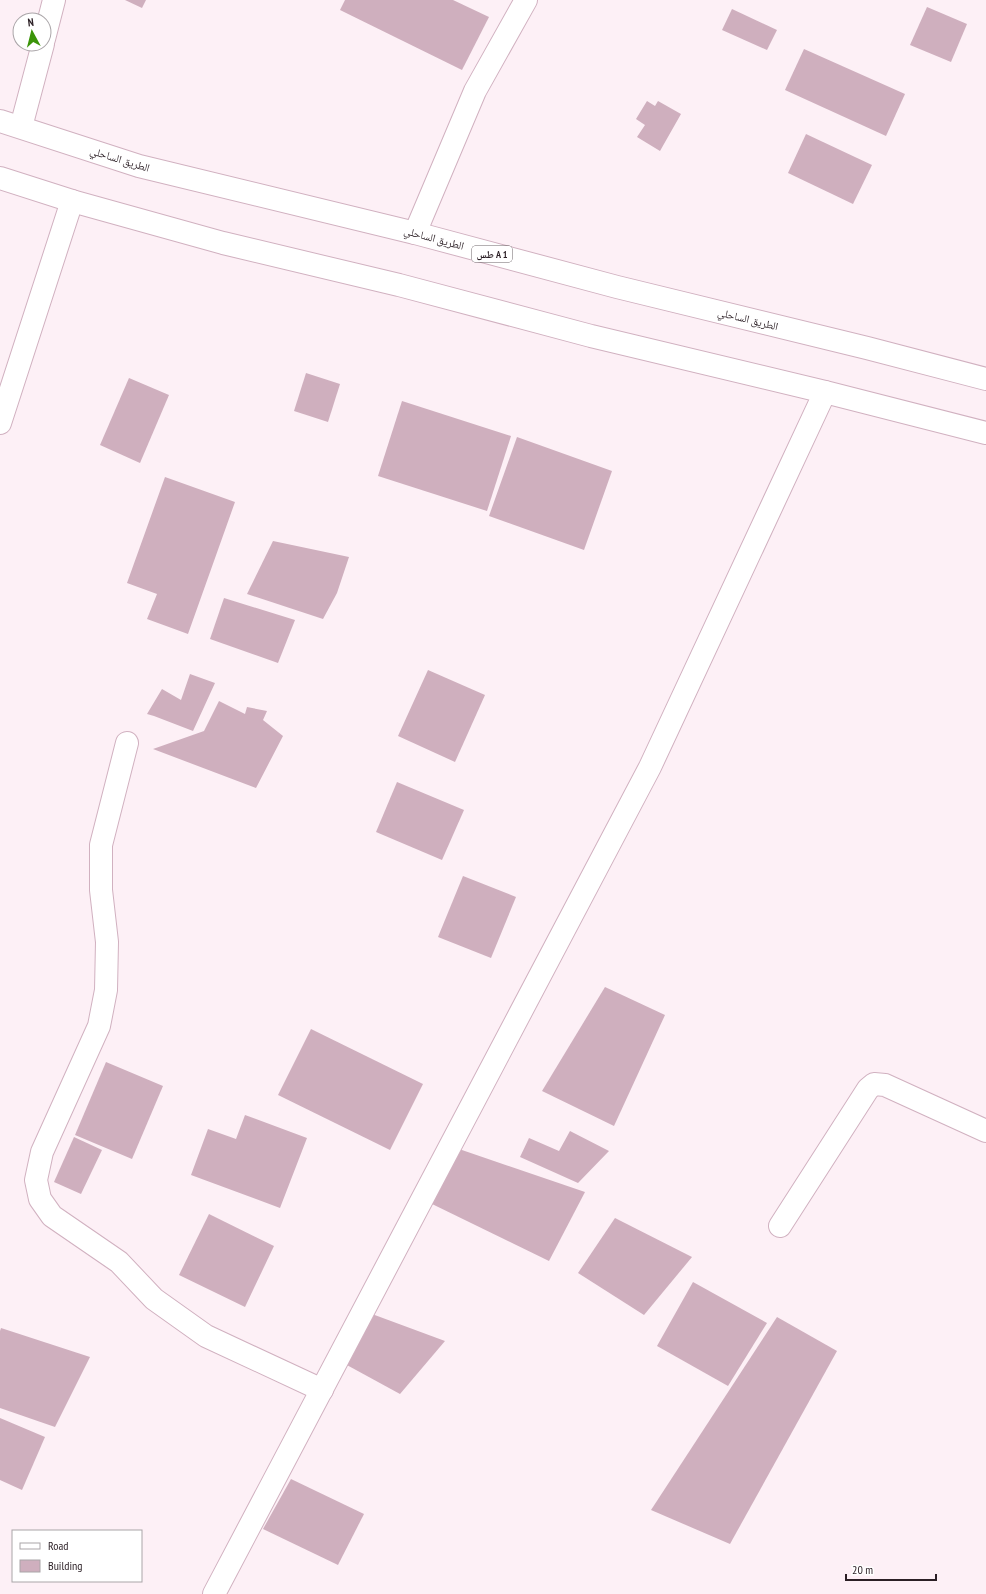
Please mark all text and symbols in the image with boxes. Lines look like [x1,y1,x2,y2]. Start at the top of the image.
north arrow [12,12,52,52]
text: N [27,15,35,29]
street label: الطريق الساحلي [88,143,152,176]
street label: الطريق الساحلي [402,223,466,254]
road number: طس A 1 [472,246,512,262]
street label: الطريق الساحلي [716,305,780,335]
legend [12,1530,142,1582]
text: Road [48,1538,68,1553]
scale bar [846,1556,936,1582]
text: Building [48,1558,83,1573]
text: 20 m [852,1562,873,1577]

